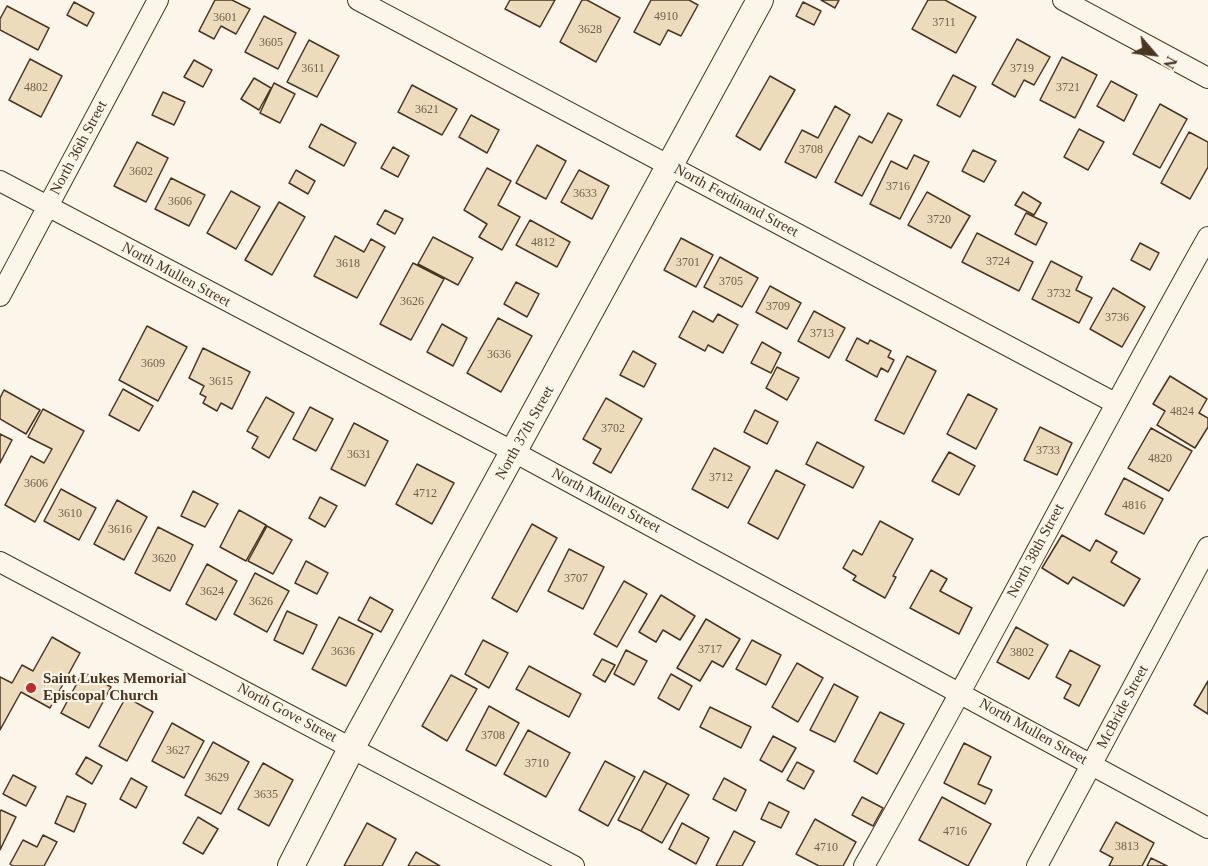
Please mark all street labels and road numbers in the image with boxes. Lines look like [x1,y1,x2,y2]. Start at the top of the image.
street label: North 36th Street [47,98,111,198]
street label: North Ferdinand Street [671,161,801,241]
street label: North Mullen Street [118,239,234,311]
street label: North 37th Street [492,383,558,483]
street label: North Mullen Street [548,465,664,537]
street label: North 38th Street [1004,501,1068,601]
street label: McBride Street [1093,662,1153,752]
street label: North Gove Street [234,679,340,747]
street label: North Mullen Street [976,695,1090,769]

